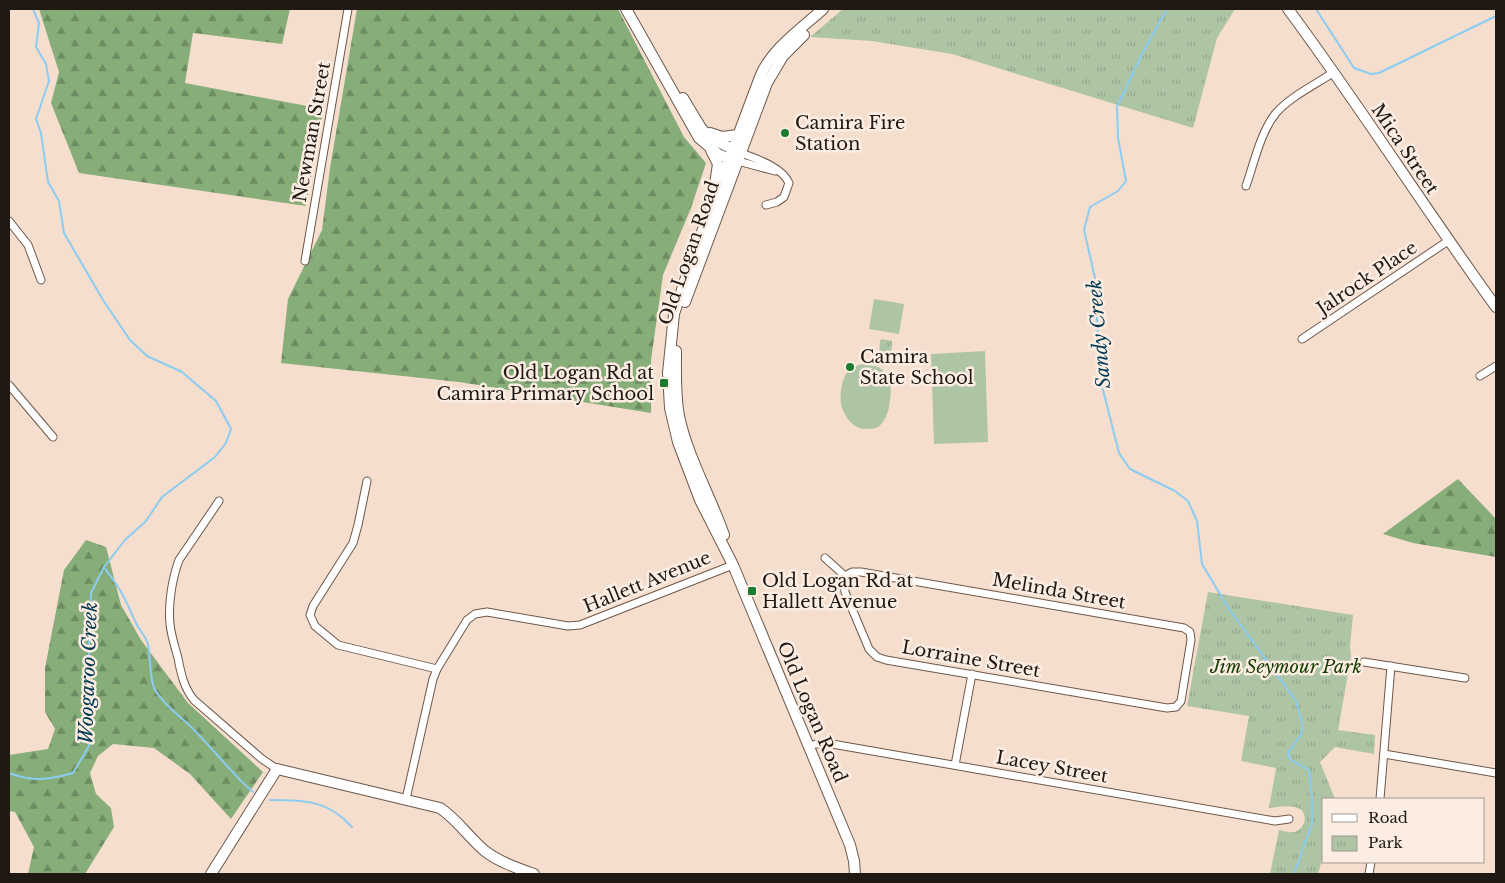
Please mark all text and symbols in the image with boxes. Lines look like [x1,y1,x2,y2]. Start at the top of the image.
street label: Newman Street [289,60,335,204]
street label: Mica Street [1367,100,1443,199]
place label: Camira Fire Station [795,112,905,155]
marker: Camira Fire Station [779,127,791,139]
street label: Old Logan Road [654,178,724,328]
street label: Jalrock Place [1311,236,1421,321]
water label: Sandy Creek [1083,278,1115,390]
place label: Camira State School [860,346,974,389]
marker: Camira State School [844,361,856,373]
place label: Old Logan Rd at Camira Primary School [436,362,654,405]
marker: Old Logan Rd at Camira Primary School [658,377,670,389]
street label: Hallett Avenue [580,546,714,618]
street label: Melinda Street [991,568,1128,614]
place label: Old Logan Rd at Hallett Avenue [762,570,913,613]
marker: Old Logan Rd at Hallett Avenue [746,585,758,597]
water label: Woogaroo Creek [74,602,102,744]
street label: Lorraine Street [900,636,1042,682]
street label: Old Logan Road [772,638,852,786]
park label: Jim Seymour Park [1209,656,1362,678]
street label: Lacey Street [994,746,1110,788]
legend [1322,798,1485,863]
text: Road [1368,808,1408,827]
text: Park [1368,833,1404,852]

